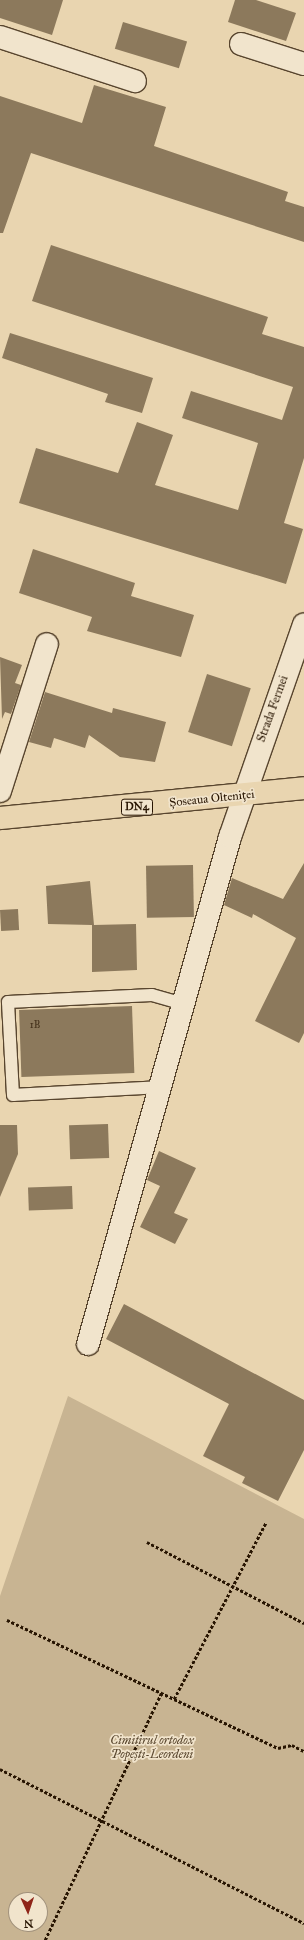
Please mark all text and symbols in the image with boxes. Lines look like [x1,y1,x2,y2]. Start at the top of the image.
street label: Strada Fermei [254,674,292,744]
street label: Șoseaua Olteniței [169,787,255,811]
road number: DN4 [121,798,153,816]
house number: 1B [30,1020,40,1032]
park label: Cimitirul ortodox Popești-Leordeni [110,1734,194,1762]
north arrow [8,1892,48,1932]
text: N [24,1917,34,1930]

